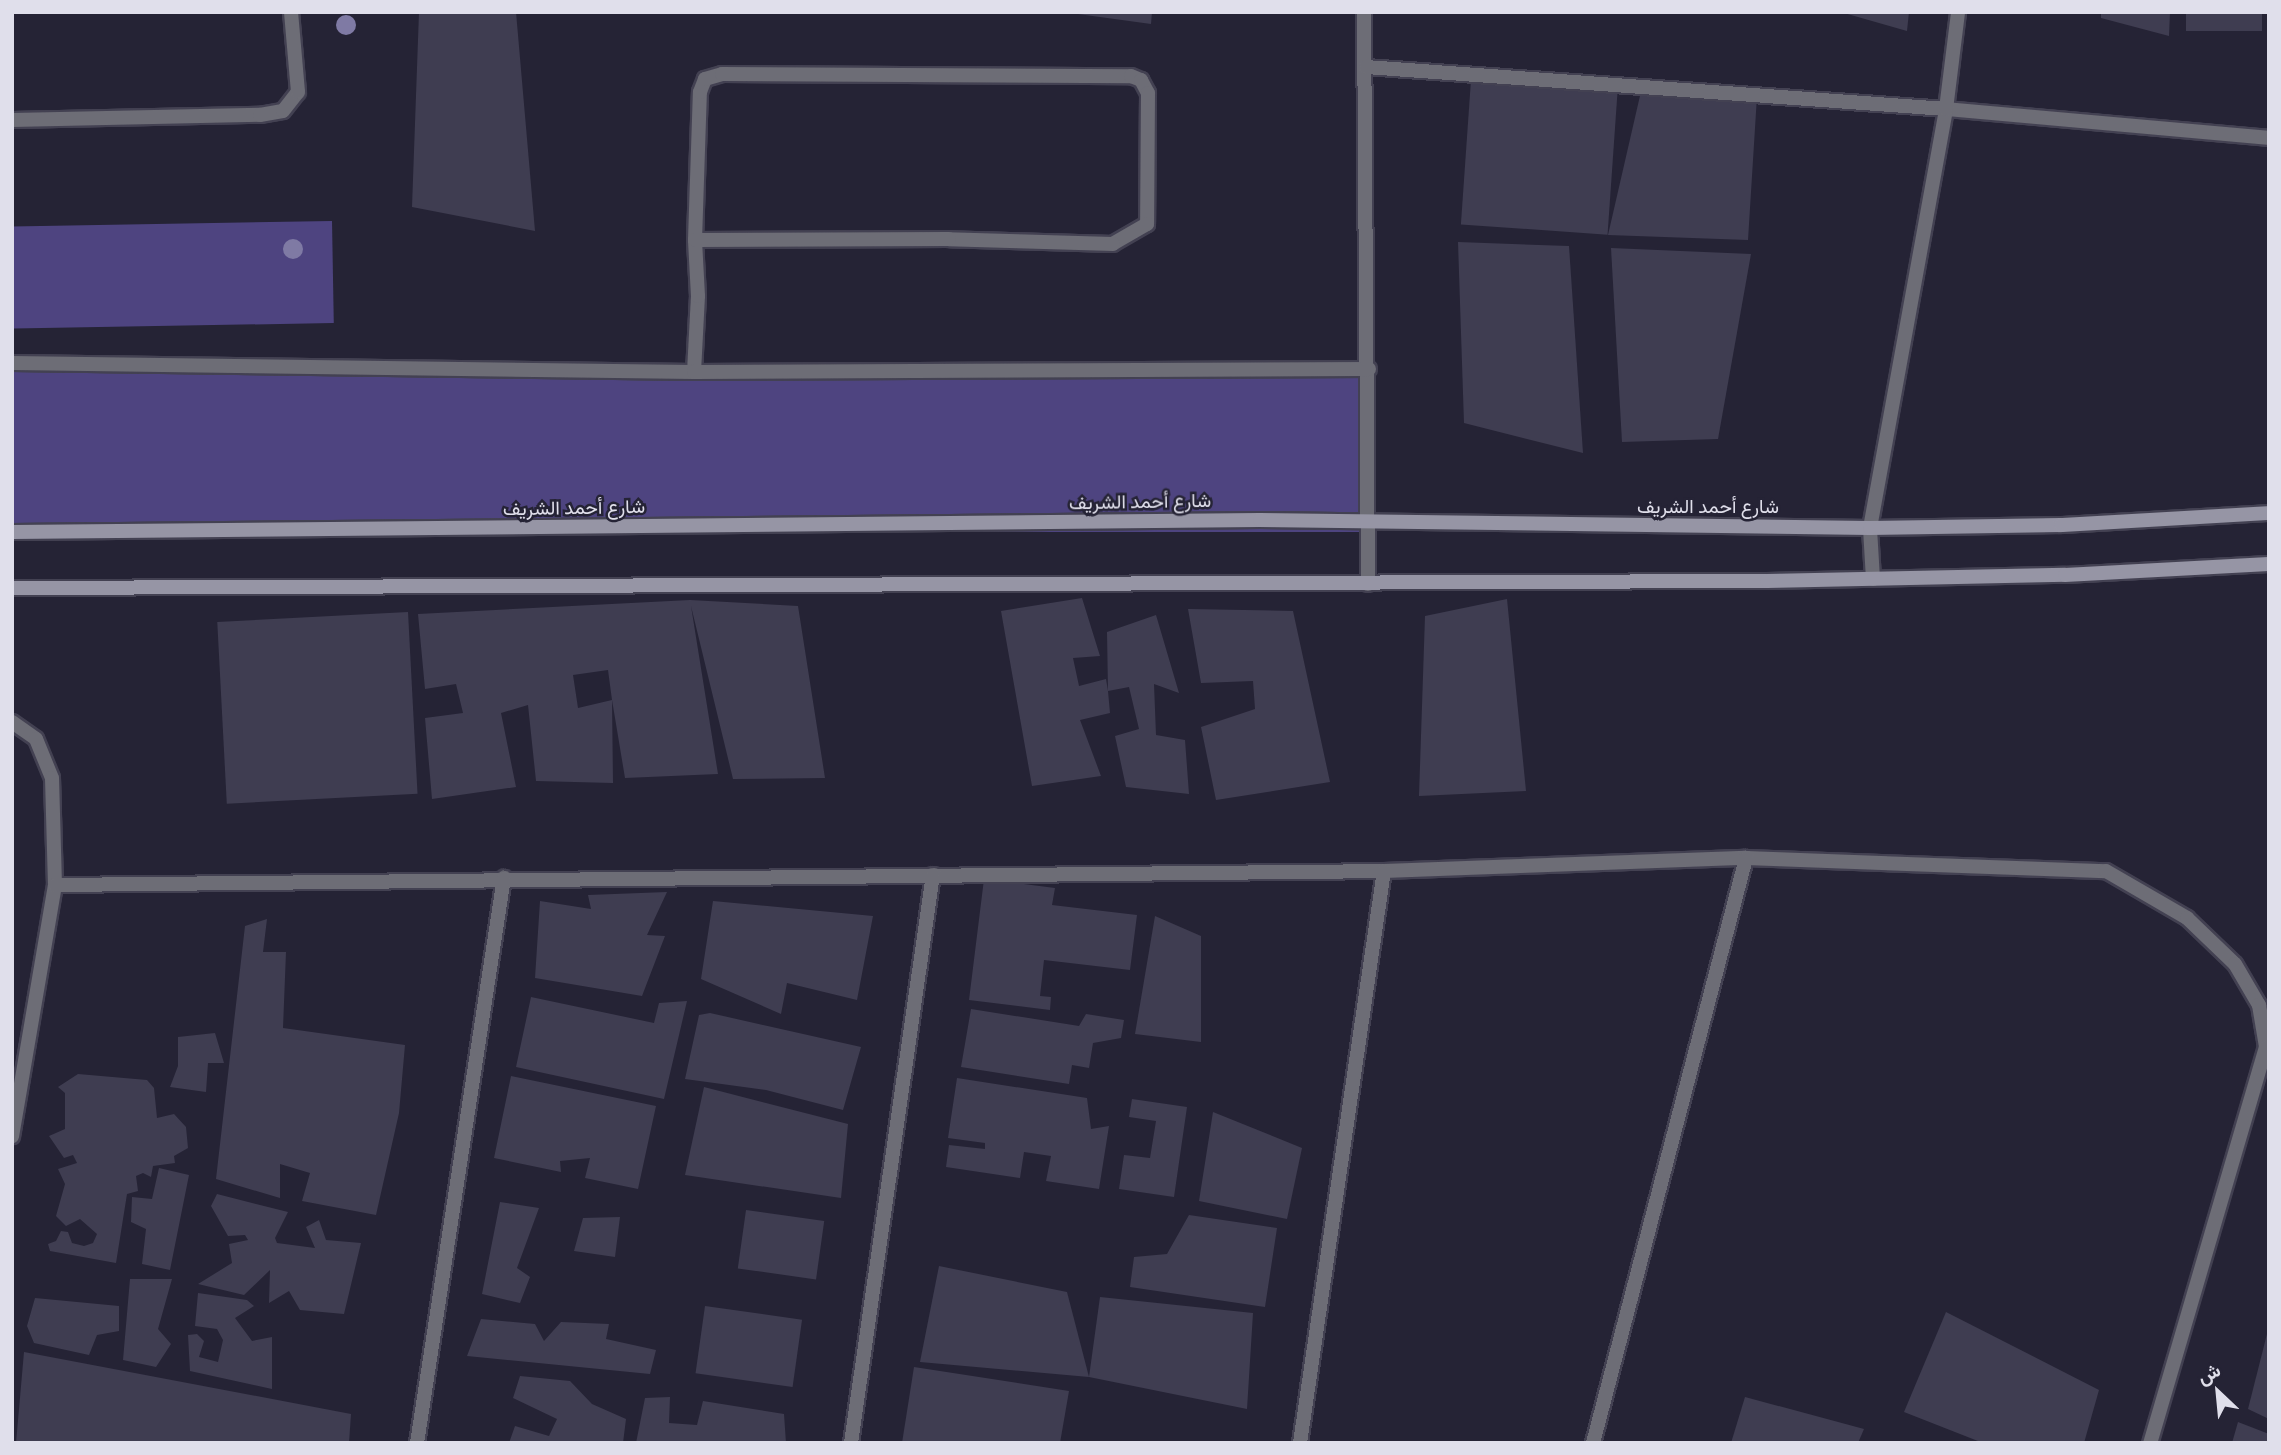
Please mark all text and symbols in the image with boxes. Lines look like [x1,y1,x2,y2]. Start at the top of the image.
street label: شارع أحمد الشريف [1069,489,1211,515]
street label: شارع أحمد الشريف [503,495,645,521]
street label: شارع أحمد الشريف [1637,496,1779,518]
north arrow [2183,1357,2253,1427]
text: ش [2193,1357,2224,1389]

